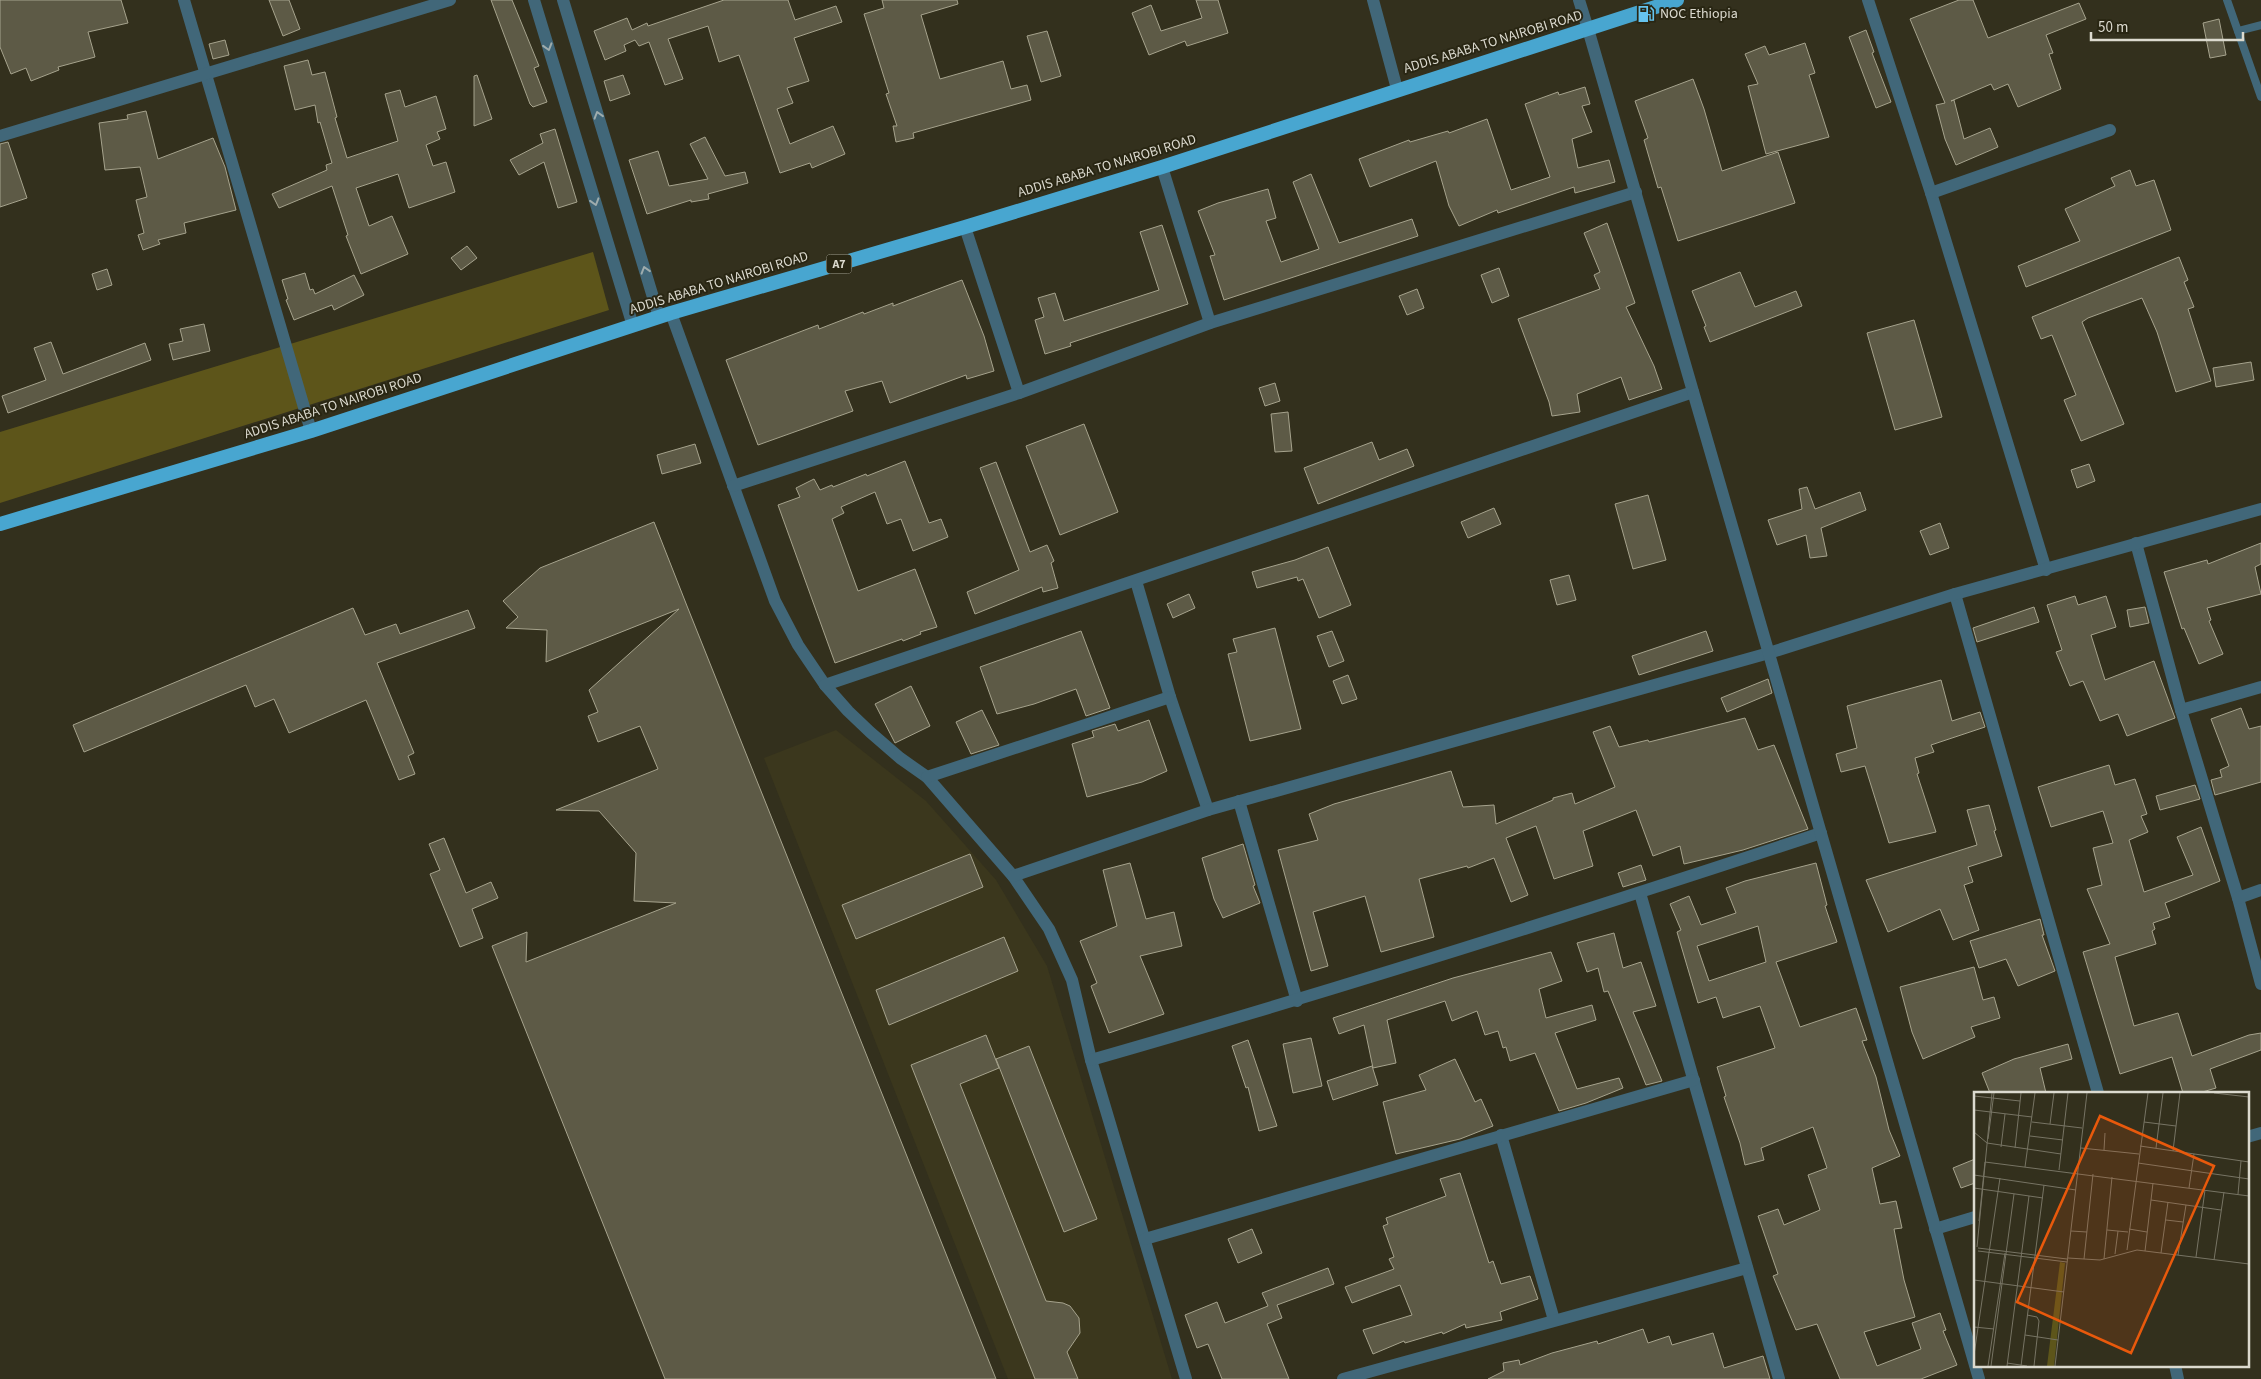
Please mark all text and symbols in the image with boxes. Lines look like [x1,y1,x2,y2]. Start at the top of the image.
fuel station icon: NOC Ethiopia [1636,4,1656,24]
place label: NOC Ethiopia [1660,4,1738,24]
street label: ADDIS ABABA TO NAIROBI ROAD [1401,5,1585,79]
scale bar [2091,10,2244,42]
text: 50 m [2098,17,2128,38]
one-way arrow [542,42,552,50]
one-way arrow [593,111,603,119]
street label: ADDIS ABABA TO NAIROBI ROAD [1015,129,1199,203]
one-way arrow [590,198,600,206]
street label: ADDIS ABABA TO NAIROBI ROAD [627,246,811,320]
road number: A7 [826,254,852,274]
one-way arrow [641,266,651,275]
street label: ADDIS ABABA TO NAIROBI ROAD [242,368,424,444]
inset map [1974,1092,2248,1366]

